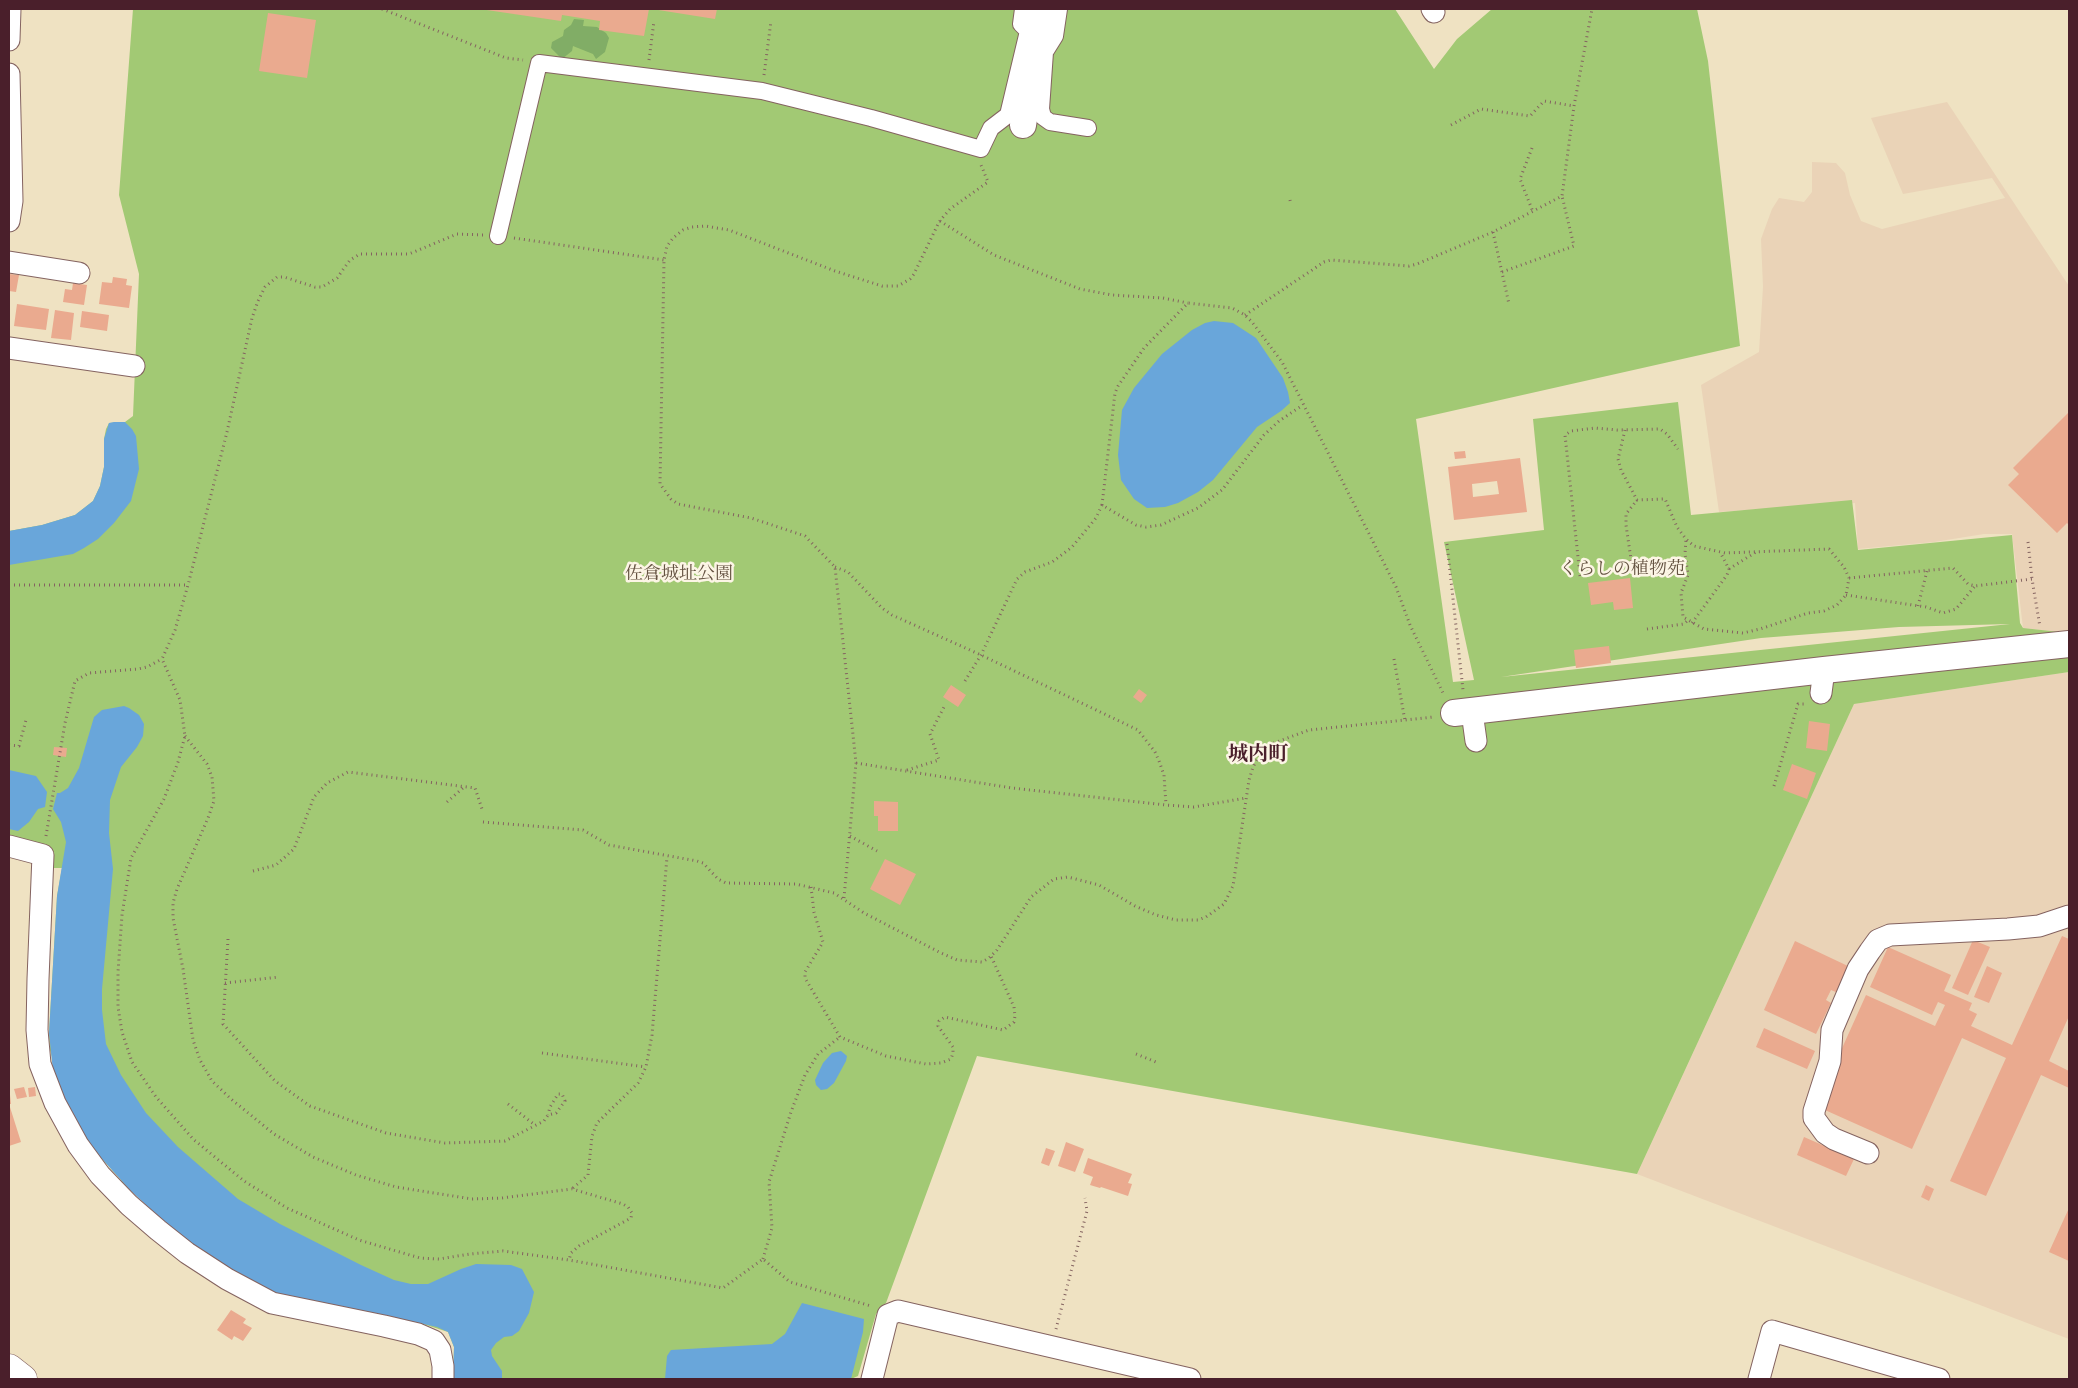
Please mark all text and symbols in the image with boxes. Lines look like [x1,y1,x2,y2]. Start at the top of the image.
park label: くらしの植物苑 [1559,559,1685,581]
park label: 佐倉城址公園 [625,564,733,586]
district label: 城内町 [1228,744,1288,768]

